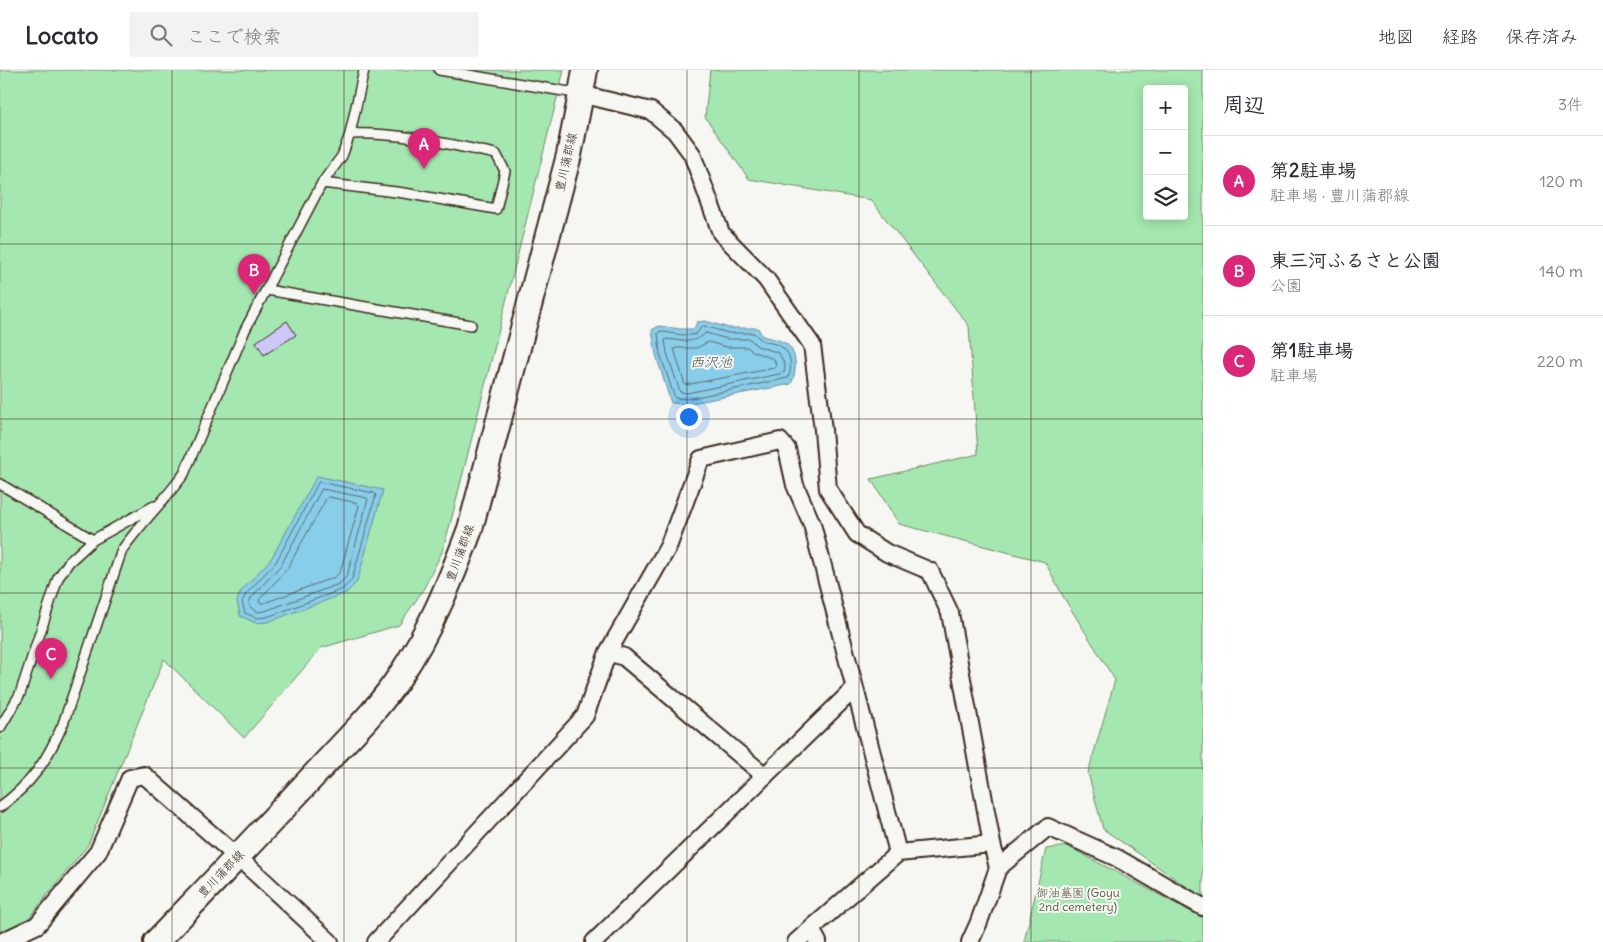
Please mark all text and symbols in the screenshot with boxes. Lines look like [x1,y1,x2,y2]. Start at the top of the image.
search box [129,12,479,57]
text: Locato [25,20,99,50]
icon: search [147,21,175,49]
text: ここで検索 [187,24,282,48]
text: 地図 [1378,25,1414,48]
text: 経路 [1442,25,1478,48]
text: 保存済み [1506,25,1578,48]
map controls [1143,85,1188,220]
button: + [1143,85,1188,130]
text: 周辺 [1223,91,1265,118]
text: 3件 [1558,94,1583,114]
pin: A [408,128,440,169]
button: − [1143,130,1188,175]
street label: 豊川蒲郡線 [551,131,580,193]
text: 第2駐車場 [1270,158,1356,182]
text: A [1234,171,1244,191]
text: 120 m [1540,171,1583,191]
button: layers [1143,175,1188,220]
text: 駐車場 · 豊川蒲郡線 [1270,185,1409,205]
text: 東三河ふるさと公園 [1270,248,1441,272]
pin: B [238,254,270,295]
text: B [1234,261,1244,281]
text: 140 m [1539,261,1583,281]
text: 公園 [1270,275,1302,295]
text: 第1駐車場 [1270,338,1354,362]
text: C [1234,351,1244,371]
text: 220 m [1537,351,1583,371]
water label: 西沢池 [690,353,733,371]
text: 駐車場 [1270,365,1318,385]
your location [676,404,702,430]
street label: 豊川蒲郡線 [442,522,477,584]
pin: C [35,638,67,679]
street label: 豊川蒲郡線 [194,847,247,900]
park label: 御油墓園 (Goyu 2nd cemetery) [1036,885,1120,914]

